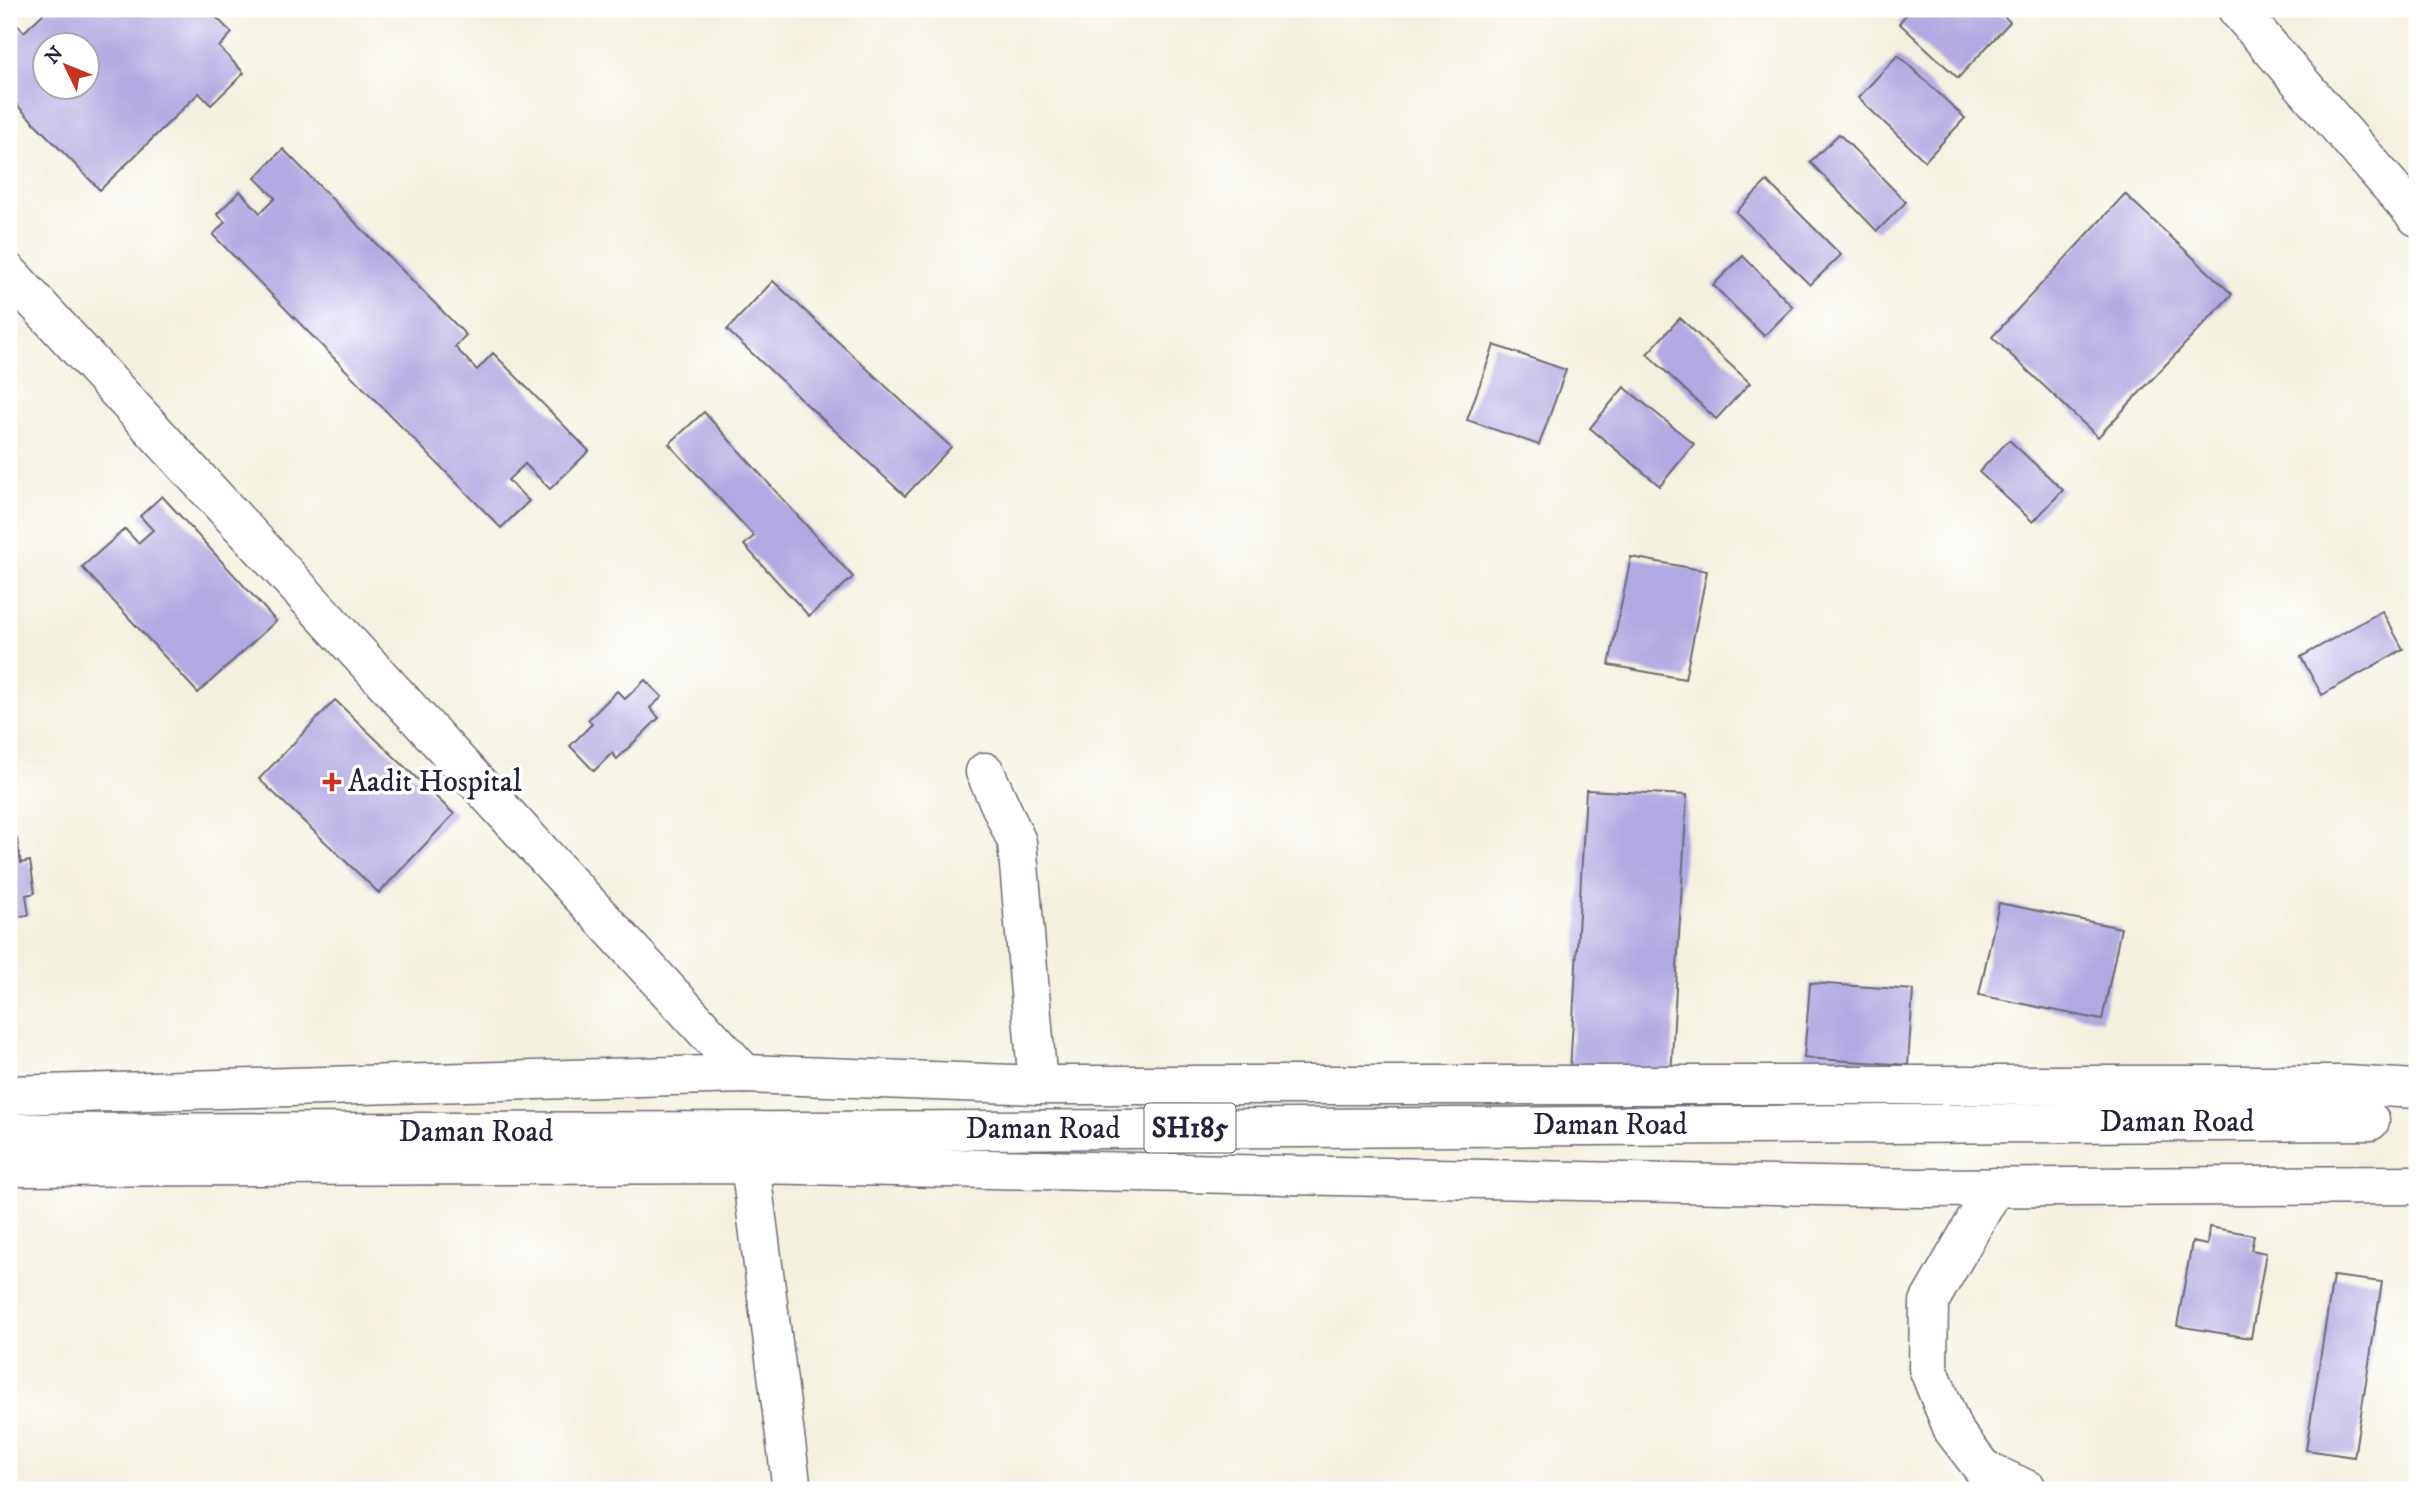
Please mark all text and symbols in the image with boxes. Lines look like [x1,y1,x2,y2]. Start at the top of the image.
north arrow [32,32,102,102]
text: N [41,42,69,69]
place label: Aadit Hospital [348,764,522,801]
marker: Aadit Hospital [322,772,342,792]
road number: SH185 [1144,1104,1236,1152]
street label: Daman Road [2100,1104,2254,1141]
street label: Daman Road [1533,1107,1687,1144]
street label: Daman Road [966,1111,1120,1148]
street label: Daman Road [399,1114,553,1151]

